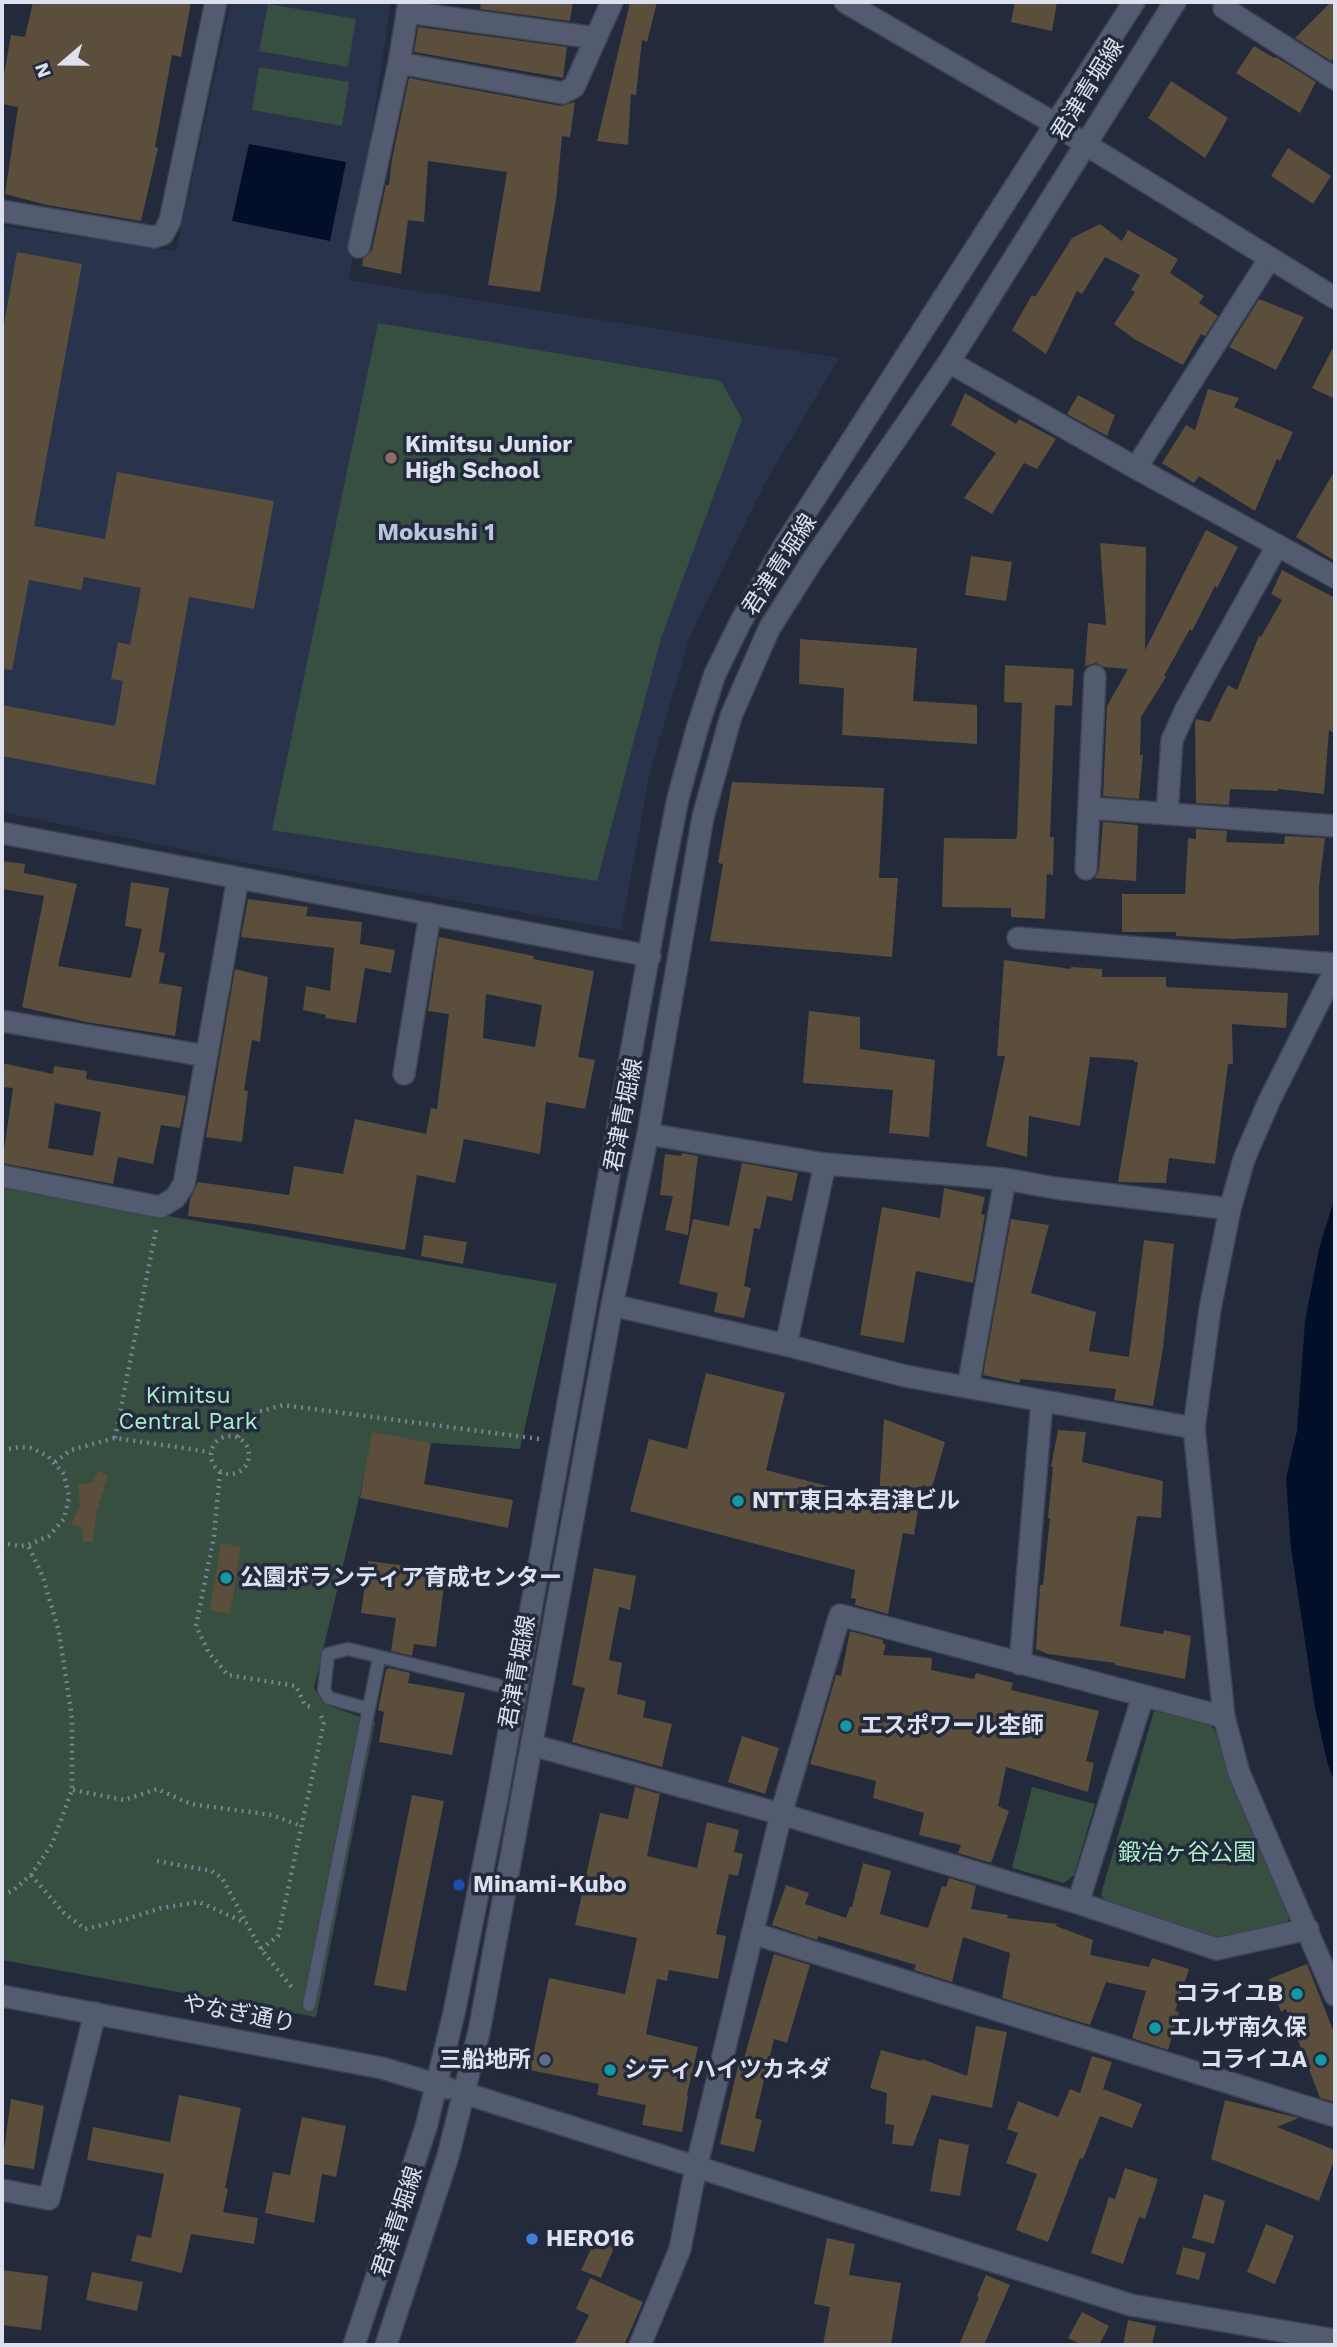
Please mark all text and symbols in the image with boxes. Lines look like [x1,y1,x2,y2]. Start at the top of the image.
north arrow [28,28,98,98]
street label: 君津青堀線 [1046,34,1130,146]
text: N [30,60,56,81]
place label: Kimitsu Junior High School [405,431,572,485]
marker: Kimitsu Junior High School [383,450,399,466]
street label: 君津青堀線 [737,509,823,621]
district label: Mokushi 1 [377,519,495,547]
street label: 君津青堀線 [599,1056,649,1174]
park label: Kimitsu Central Park [118,1382,258,1436]
place label: NTT東日本君津ビル [752,1487,960,1515]
marker: NTT東日本君津ビル [730,1493,746,1509]
place label: 公園ボランティア育成センター [240,1564,562,1592]
marker: 公園ボランティア育成センター [218,1570,234,1586]
street label: 君津青堀線 [494,1613,542,1731]
place label: エスポワール杢師 [860,1712,1044,1740]
marker: エスポワール杢師 [838,1718,854,1734]
park label: 鍛冶ヶ谷公園 [1118,1839,1256,1867]
place label: Minami-Kubo [473,1871,627,1899]
marker: Minami-Kubo [451,1877,467,1893]
place label: コライユB [1175,1980,1283,2008]
marker: コライユB [1289,1986,1305,2002]
street label: やなぎ通り [180,1989,298,2039]
place label: エルザ南久保 [1169,2014,1307,2042]
marker: エルザ南久保 [1147,2020,1163,2036]
place label: 三船地所 [439,2046,531,2074]
place label: コライユA [1199,2046,1307,2074]
marker: 三船地所 [537,2052,553,2068]
marker: コライユA [1313,2052,1329,2068]
place label: シティハイツカネダ [624,2056,831,2084]
marker: シティハイツカネダ [602,2062,618,2078]
street label: 君津青堀線 [367,2163,429,2281]
place label: HERO16 [546,2225,634,2253]
marker: HERO16 [524,2231,540,2247]

